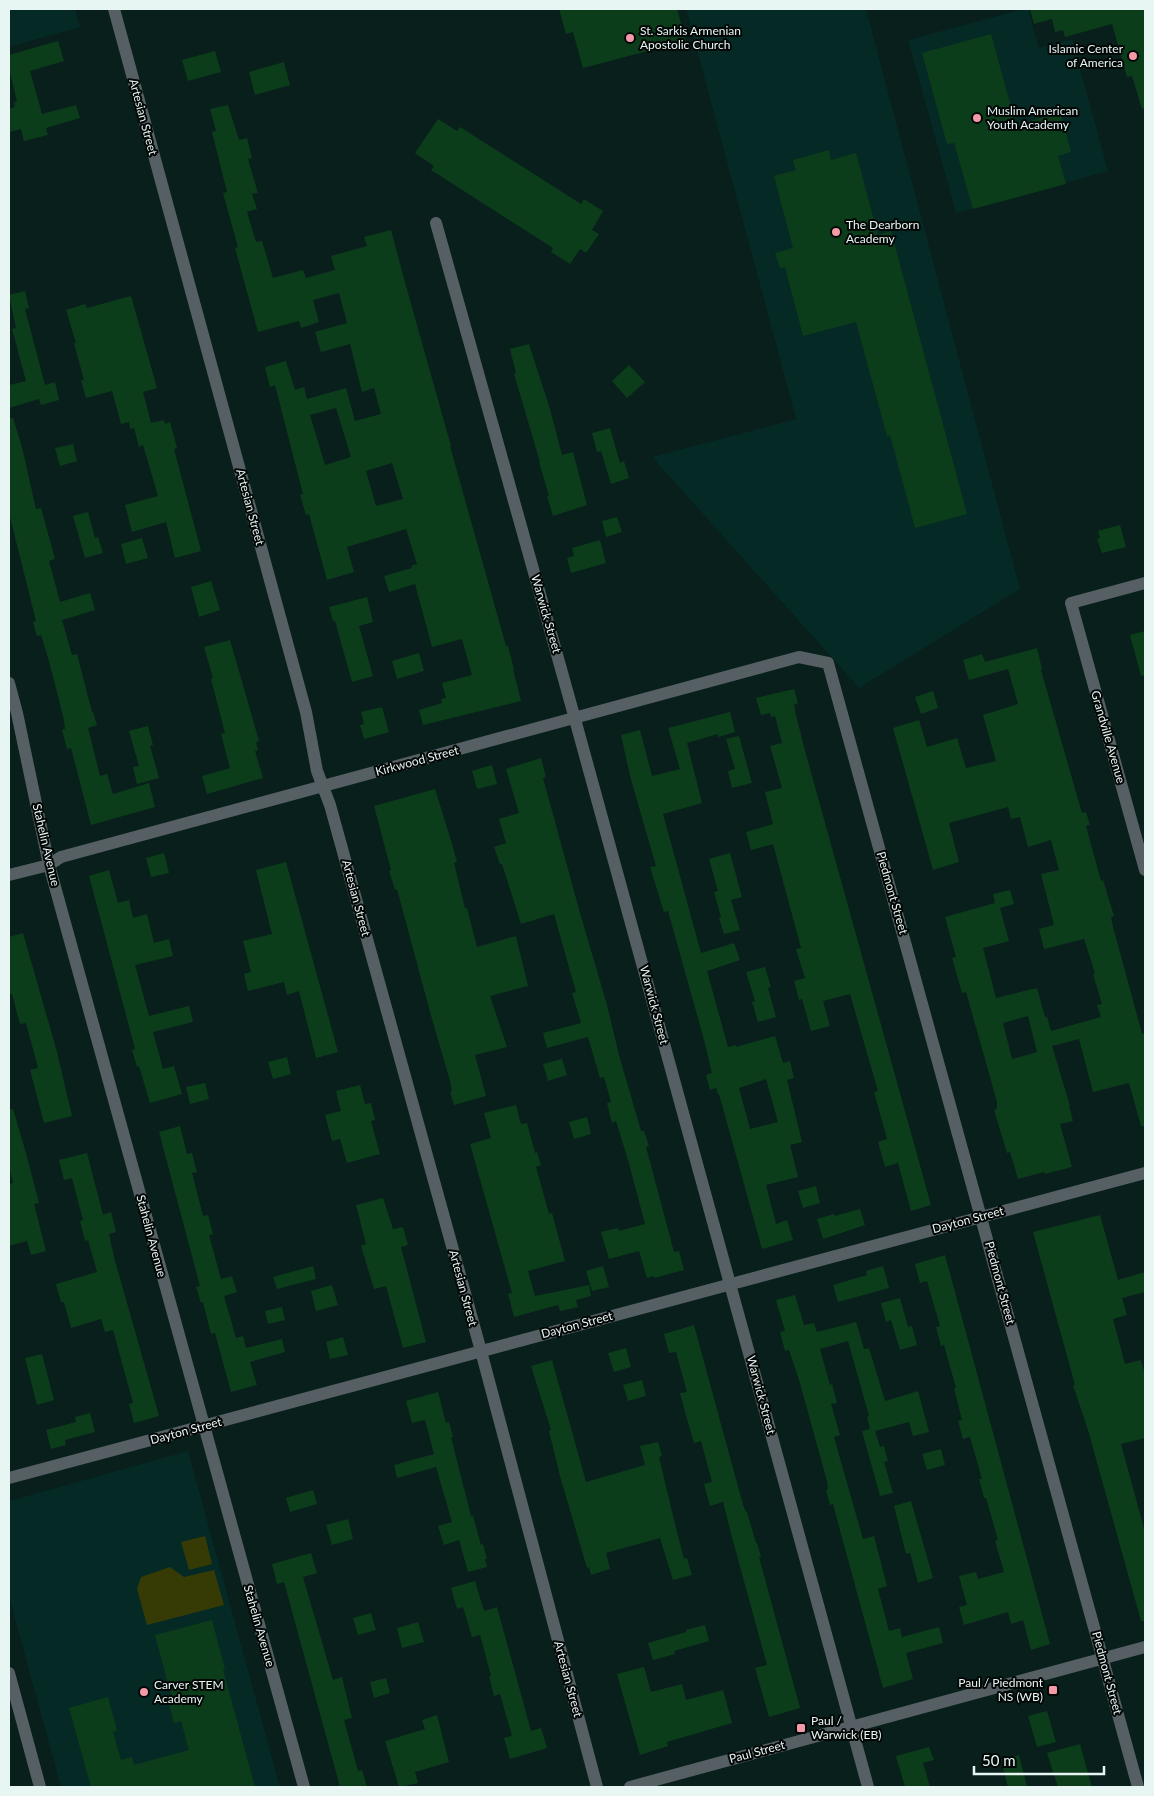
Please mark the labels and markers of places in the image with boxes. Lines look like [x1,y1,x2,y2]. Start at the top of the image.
place label: St. Sarkis Armenian Apostolic Church [640,23,741,52]
marker: St. Sarkis Armenian Apostolic Church [624,32,636,44]
place label: Islamic Center of America [1048,41,1124,70]
marker: Islamic Center of America [1127,50,1139,62]
place label: Muslim American Youth Academy [987,103,1078,132]
marker: Muslim American Youth Academy [971,112,983,124]
place label: The Dearborn Academy [846,217,919,246]
marker: The Dearborn Academy [830,226,842,238]
place label: Paul / Piedmont NS (WB) [958,1675,1044,1704]
place label: Carver STEM Academy [154,1677,224,1706]
marker: Paul / Piedmont NS (WB) [1047,1684,1059,1696]
marker: Carver STEM Academy [138,1686,150,1698]
place label: Paul / Warwick (EB) [811,1713,881,1742]
marker: Paul / Warwick (EB) [795,1722,807,1734]

